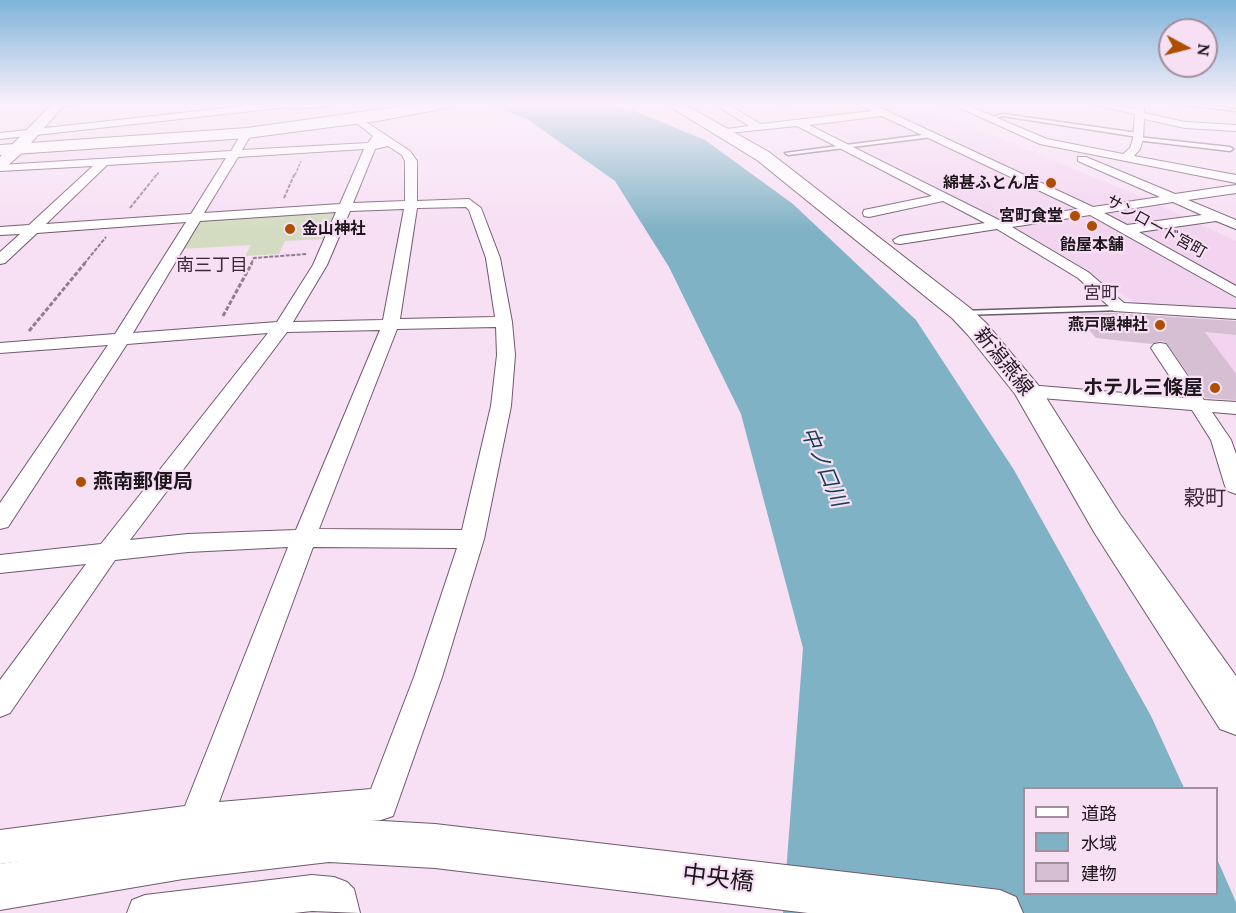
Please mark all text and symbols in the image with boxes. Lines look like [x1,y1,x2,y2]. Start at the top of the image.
north arrow [1158,18,1218,78]
text: N [1193,43,1215,57]
place label: 綿甚ふとん店 [943,173,1039,193]
marker: 綿甚ふとん店 [1044,176,1058,190]
street label: サンロード宮町 [1102,191,1210,263]
place label: 宮町食堂 [999,206,1063,226]
marker: 宮町食堂 [1068,209,1082,223]
place label: 金山神社 [302,219,366,239]
marker: 飴屋本舗 [1085,219,1099,233]
marker: 金山神社 [283,222,297,236]
place label: 飴屋本舗 [1060,235,1124,255]
district label: 南三丁目 [176,255,248,277]
district label: 宮町 [1083,283,1119,305]
place label: 燕戸隠神社 [1068,315,1148,335]
marker: 燕戸隠神社 [1153,318,1167,332]
street label: 新潟燕線 [969,323,1037,401]
place label: ホテル三條屋 [1083,376,1203,400]
marker: ホテル三條屋 [1208,381,1222,395]
water label: 中ノ口川 [795,423,851,511]
place label: 燕南郵便局 [93,470,193,494]
marker: 燕南郵便局 [74,475,88,489]
district label: 穀町 [1184,486,1226,512]
legend [1023,787,1218,895]
text: 道路 [1081,802,1117,825]
text: 水域 [1081,832,1117,855]
street label: 中央橋 [681,860,755,898]
text: 建物 [1081,862,1117,885]

